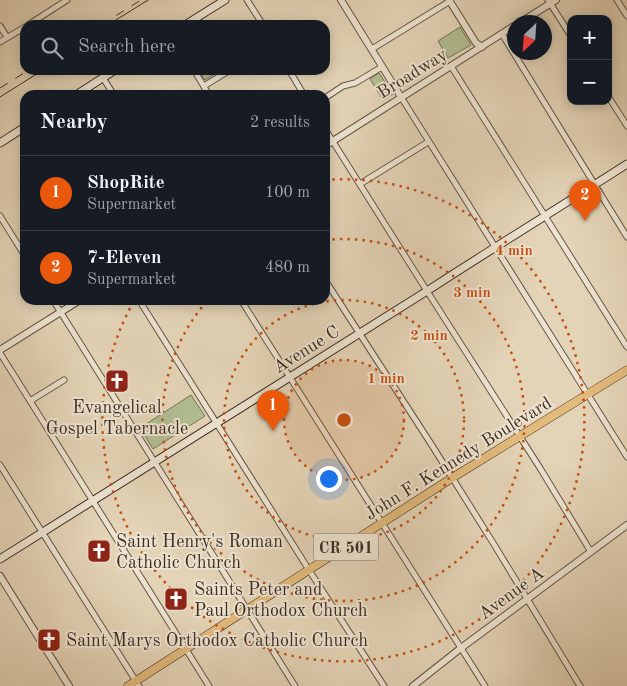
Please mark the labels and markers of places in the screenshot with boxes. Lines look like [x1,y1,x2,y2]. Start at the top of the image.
pin: 2 [569,180,601,221]
church icon: Evangelical Gospel Tabernacle [104,368,130,394]
pin: 1 [257,390,289,431]
place label: Evangelical Gospel Tabernacle [46,399,188,438]
centre of rings [335,411,353,429]
place label: Saint Henry's Roman Catholic Church [116,533,283,572]
church icon: Saint Henry's Roman Catholic Church [86,538,112,564]
place label: Saints Peter and Paul Orthodox Church [194,581,368,620]
church icon: Saints Peter and Paul Orthodox Church [163,586,189,612]
church icon: Saint Marys Orthodox Catholic Church [36,627,62,653]
place label: Saint Marys Orthodox Catholic Church [66,632,368,650]

